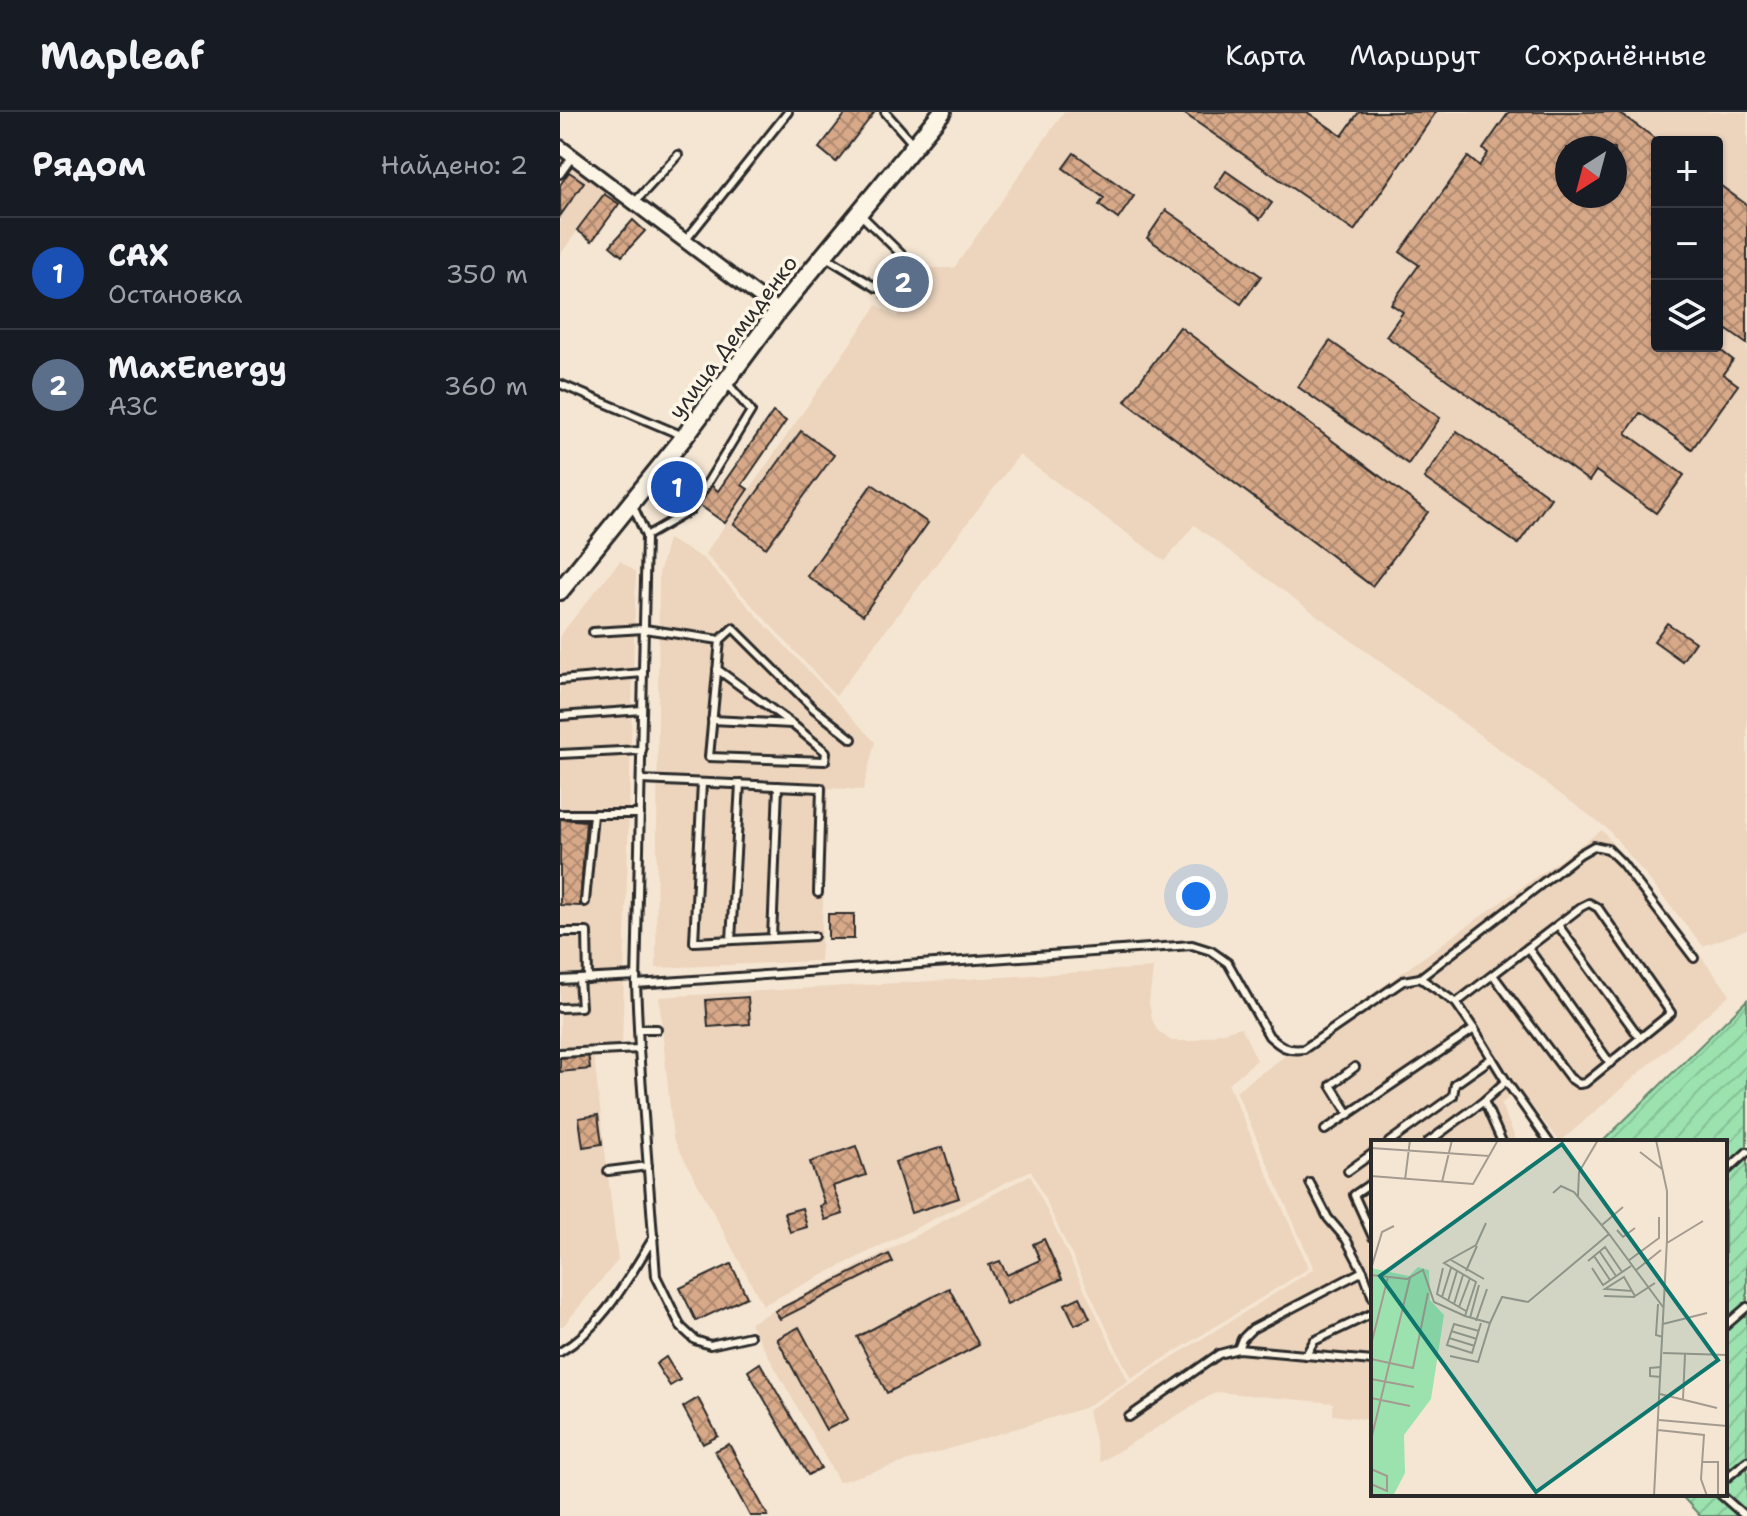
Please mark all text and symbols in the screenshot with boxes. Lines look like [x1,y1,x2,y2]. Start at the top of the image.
text: Mapleaf [40,30,205,81]
text: Карта [1225,36,1305,74]
text: Маршрут [1349,36,1480,74]
text: Сохранённые [1524,36,1707,74]
north arrow [1555,136,1627,208]
map controls [1651,136,1723,352]
button: + [1651,136,1723,208]
text: Рядом [32,141,146,187]
text: Найдено: 2 [381,147,528,182]
button: − [1651,208,1723,280]
text: САХ [108,235,169,276]
street label: улица Демиденко [662,249,804,425]
pin: 2 [877,252,929,312]
text: 1 [52,256,64,291]
text: 350 m [445,256,528,291]
text: Остановка [108,276,243,311]
button: layers [1651,280,1723,352]
text: MaxEnergy [108,347,287,388]
text: 2 [49,368,67,403]
text: 360 m [443,368,528,403]
text: АЗС [108,388,158,423]
pin: 1 [651,457,703,517]
your location [1176,876,1216,916]
inset map [1371,1140,1727,1496]

